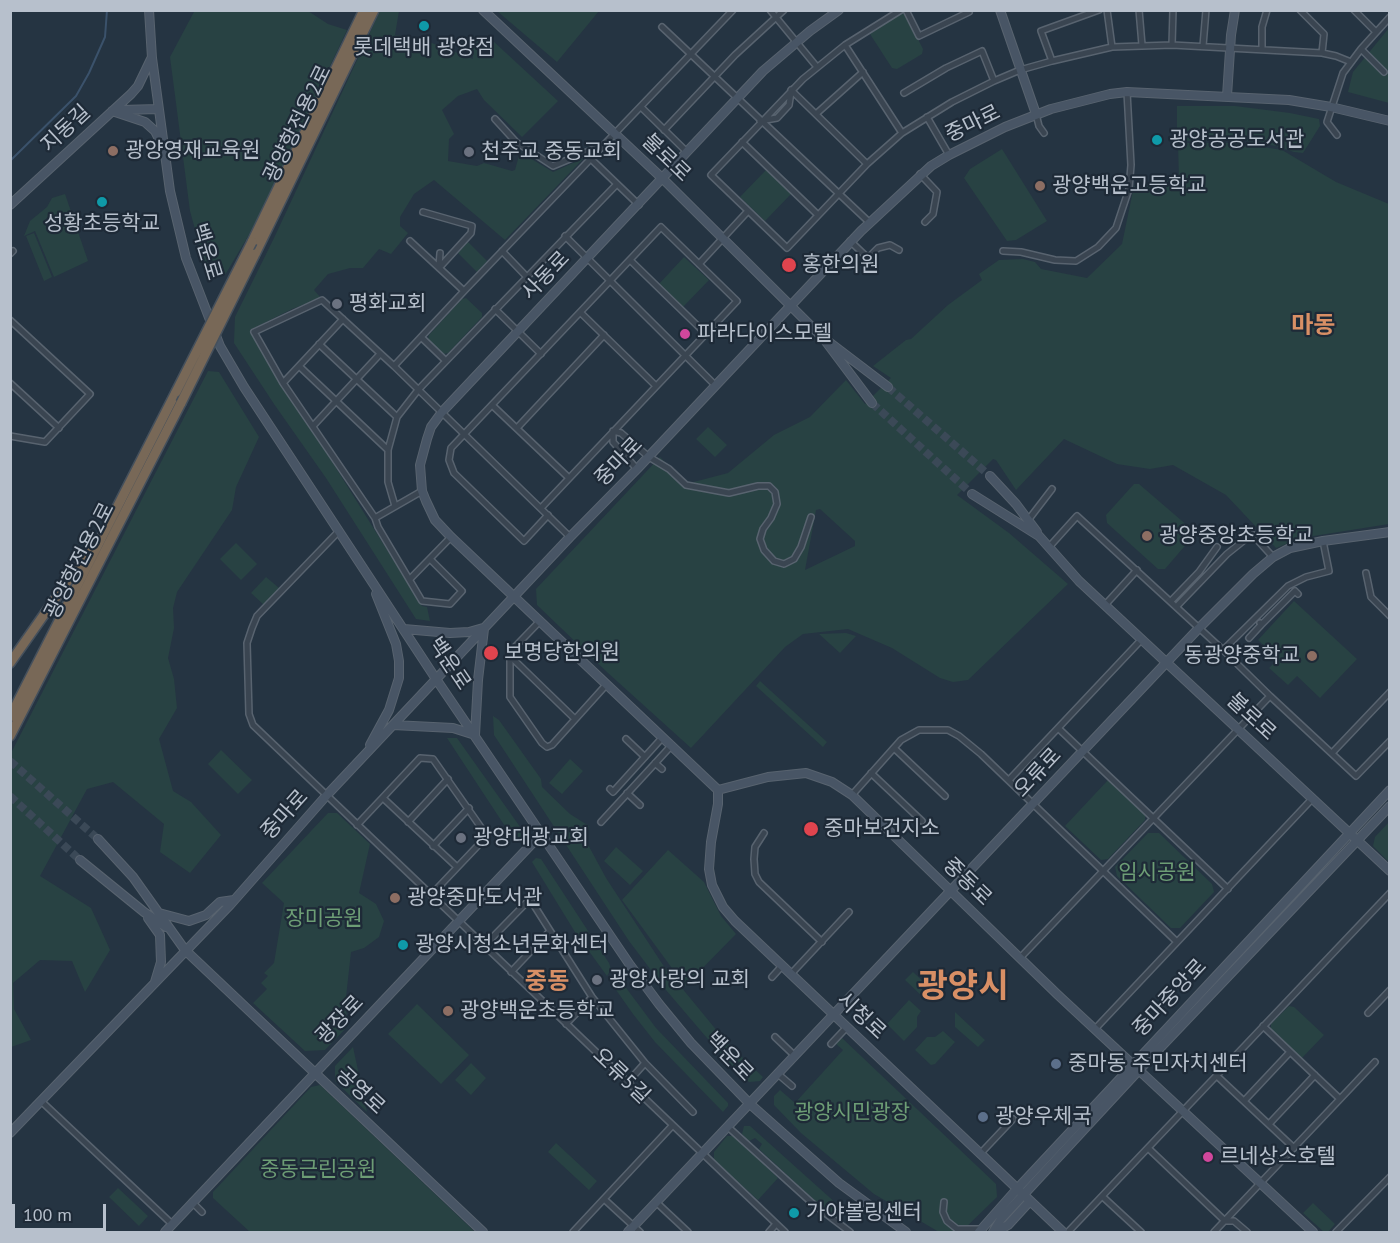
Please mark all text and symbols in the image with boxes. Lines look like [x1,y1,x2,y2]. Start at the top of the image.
marker: 롯데택배 광양점 [417,19,431,33]
place label: 롯데택배 광양점 [354,35,494,61]
street label: 광양항전용2로 [259,61,337,187]
street label: 지동길 [36,100,96,158]
street label: 중마로 [941,100,1005,148]
place label: 광양공공도서관 [1169,127,1304,153]
street label: 불로로 [636,129,696,187]
marker: 광양공공도서관 [1150,133,1164,147]
place label: 광양영재교육원 [125,138,260,164]
place label: 천주교 중동교회 [481,139,622,165]
marker: 광양영재교육원 [106,144,120,158]
marker: 천주교 중동교회 [462,145,476,159]
place label: 광양백운고등학교 [1052,173,1207,199]
marker: 광양백운고등학교 [1033,179,1047,193]
marker: 성황초등학교 [95,195,109,209]
place label: 성황초등학교 [44,211,160,237]
street label: 백운로 [185,221,227,283]
street label: 사동로 [517,246,575,306]
place label: 홍한의원 [802,252,879,278]
marker: 홍한의원 [780,256,798,274]
place label: 평화교회 [349,291,426,317]
marker: 평화교회 [330,297,344,311]
district label: 마동 [1291,312,1335,340]
place label: 파라다이스모텔 [697,321,832,347]
marker: 파라다이스모텔 [678,327,692,341]
street label: 중마로 [590,432,648,492]
street label: 광양항전용2로 [40,499,120,623]
place label: 광양중앙초등학교 [1159,523,1314,549]
marker: 광양중앙초등학교 [1140,529,1154,543]
street label: 백운로 [422,633,476,695]
place label: 보명당한의원 [504,640,620,666]
place label: 동광양중학교 [1184,643,1300,669]
marker: 보명당한의원 [482,644,500,662]
marker: 동광양중학교 [1305,649,1319,663]
street label: 불로로 [1221,688,1281,746]
street label: 오류로 [1009,743,1067,803]
street label: 중마로 [256,785,314,845]
place label: 중마보건지소 [824,816,940,842]
marker: 중마보건지소 [802,820,820,838]
place label: 광양대광교회 [473,825,589,851]
marker: 광양대광교회 [454,831,468,845]
street label: 중동로 [937,853,997,911]
park label: 임시공원 [1118,860,1196,886]
place label: 광양중마도서관 [407,885,542,911]
marker: 광양중마도서관 [388,891,402,905]
park label: 장미공원 [285,906,363,932]
place label: 광양시청소년문화센터 [415,932,608,958]
marker: 광양시청소년문화센터 [396,938,410,952]
street label: 중마중앙로 [1128,954,1212,1042]
place label: 광양사랑의 교회 [609,967,750,993]
district label: 중동 [525,968,569,996]
district label: 광양시 [917,968,1009,1008]
marker: 광양사랑의 교회 [590,973,604,987]
street label: 시청로 [831,987,891,1045]
street label: 광장로 [311,990,369,1050]
place label: 광양백운초등학교 [460,998,615,1024]
marker: 광양백운초등학교 [441,1004,455,1018]
street label: 백운로 [700,1027,758,1087]
street label: 오류5길 [587,1043,655,1109]
place label: 중마동 주민자치센터 [1068,1051,1247,1077]
marker: 중마동 주민자치센터 [1049,1057,1063,1071]
street label: 공영로 [330,1062,390,1120]
park label: 광양시민광장 [794,1100,910,1126]
place label: 광양우체국 [995,1104,1092,1130]
marker: 광양우체국 [976,1110,990,1124]
place label: 르네상스호텔 [1220,1144,1336,1170]
marker: 르네상스호텔 [1201,1150,1215,1164]
park label: 중동근린공원 [260,1157,376,1183]
scale bar [15,1192,110,1230]
place label: 가야볼링센터 [806,1200,922,1226]
text: 100 m [23,1203,72,1226]
marker: 가야볼링센터 [787,1206,801,1220]

